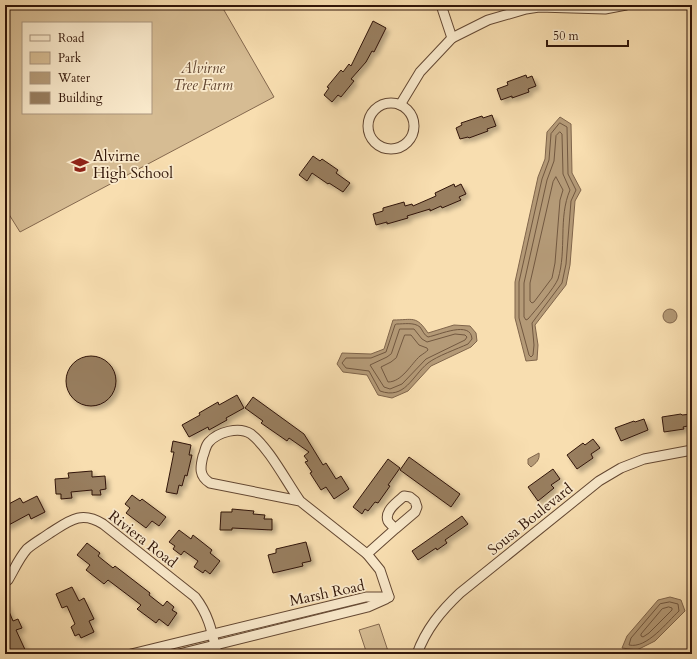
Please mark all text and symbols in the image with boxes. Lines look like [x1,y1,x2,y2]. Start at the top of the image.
legend [22,22,152,114]
scale bar [547,22,628,48]
text: 50 m [553,28,580,44]
text: Road [58,30,85,46]
text: Park [58,50,82,66]
park label: Alvirne Tree Farm [173,58,234,95]
text: Water [57,70,91,86]
text: Building [58,90,103,106]
place label: Alvirne High School [93,146,173,183]
school or university icon: Alvirne High School [70,155,90,175]
street label: Sousa Boulevard [483,478,577,560]
street label: Riviera Road [104,506,182,572]
street label: Marsh Road [288,575,366,611]

